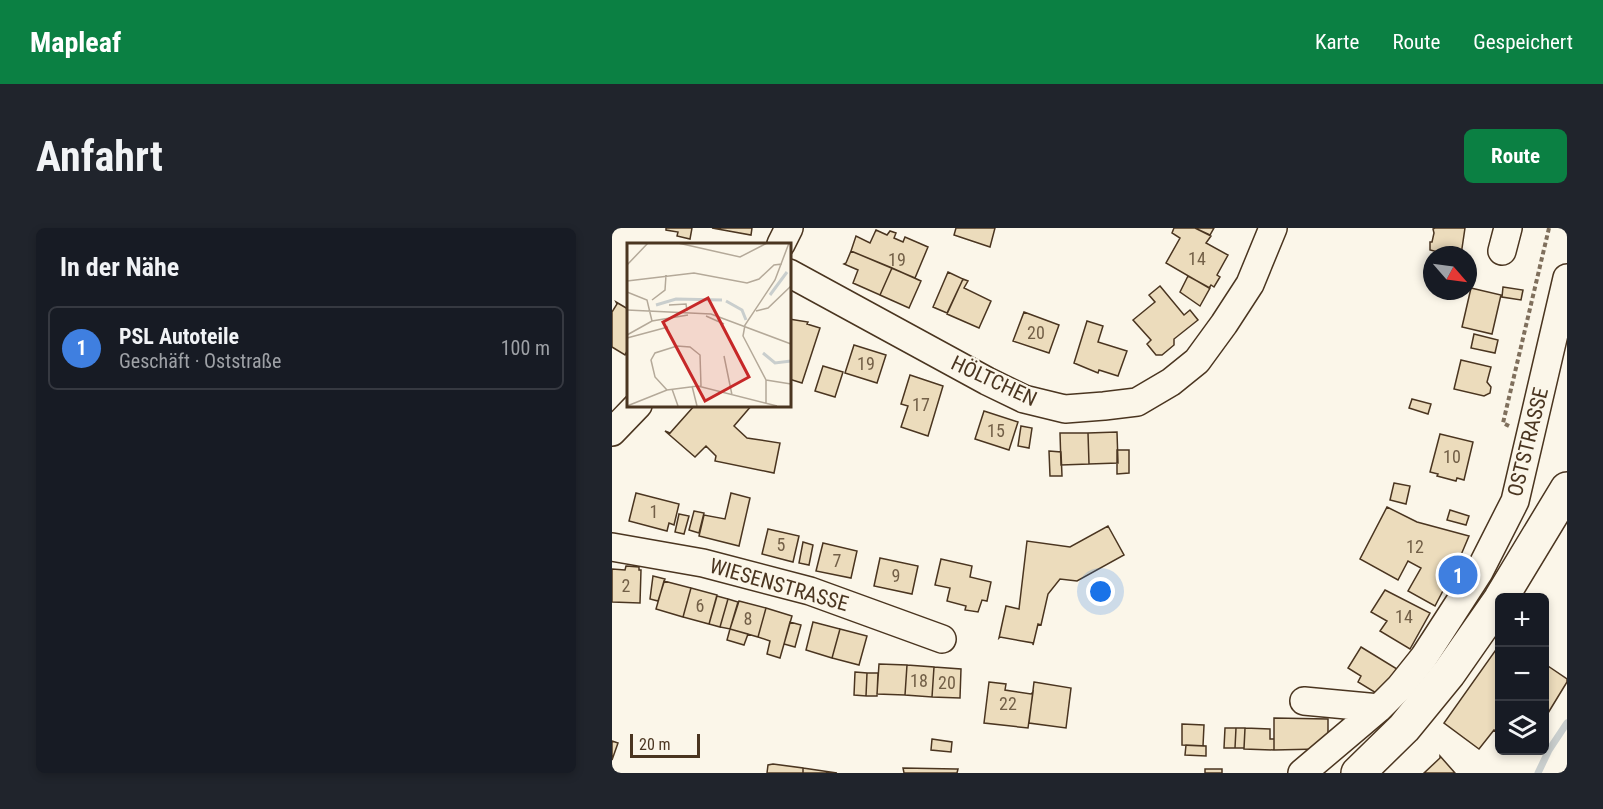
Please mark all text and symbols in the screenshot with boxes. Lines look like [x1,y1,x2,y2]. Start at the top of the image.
text: Mapleaf [30,26,121,59]
text: Karte [1315,30,1359,54]
text: Route [1392,30,1440,54]
text: Gespeichert [1473,30,1573,54]
button: Route [1464,129,1567,183]
text: Anfahrt [36,132,163,181]
inset map [627,243,790,406]
north arrow [1423,246,1477,300]
house number: 14 [1188,248,1206,269]
house number: 19 [888,249,906,270]
text: In der Nähe [60,252,179,282]
house number: 20 [1027,322,1045,343]
text: PSL Autoteile [119,324,239,349]
text: 1 [76,336,87,360]
text: 100 m [501,336,550,360]
text: Geschäft · Oststraße [119,349,281,373]
street label: HÖLTCHEN [947,351,1041,411]
house number: 19 [857,353,875,374]
street label: OSTSTRASSE [1503,385,1553,499]
house number: 17 [912,394,930,415]
house number: 15 [987,420,1005,441]
house number: 10 [1443,446,1461,467]
house number: 1 [650,501,658,522]
house number: 5 [777,534,786,555]
house number: 12 [1406,536,1424,557]
house number: 7 [833,550,842,571]
pin: 1 [1438,552,1478,598]
street label: WIESENSTRASSE [707,554,851,616]
house number: 9 [892,565,900,586]
house number: 2 [622,575,631,596]
your location [1086,577,1115,606]
map controls [1495,593,1549,755]
button: + [1495,593,1549,647]
house number: 6 [696,595,704,616]
house number: 14 [1395,606,1413,627]
house number: 8 [744,608,752,629]
button: − [1495,647,1549,701]
house number: 18 [910,670,928,691]
house number: 20 [938,672,956,693]
house number: 22 [999,693,1017,714]
button: layers [1495,701,1549,755]
scale bar [630,731,700,758]
text: 20 m [639,735,671,754]

